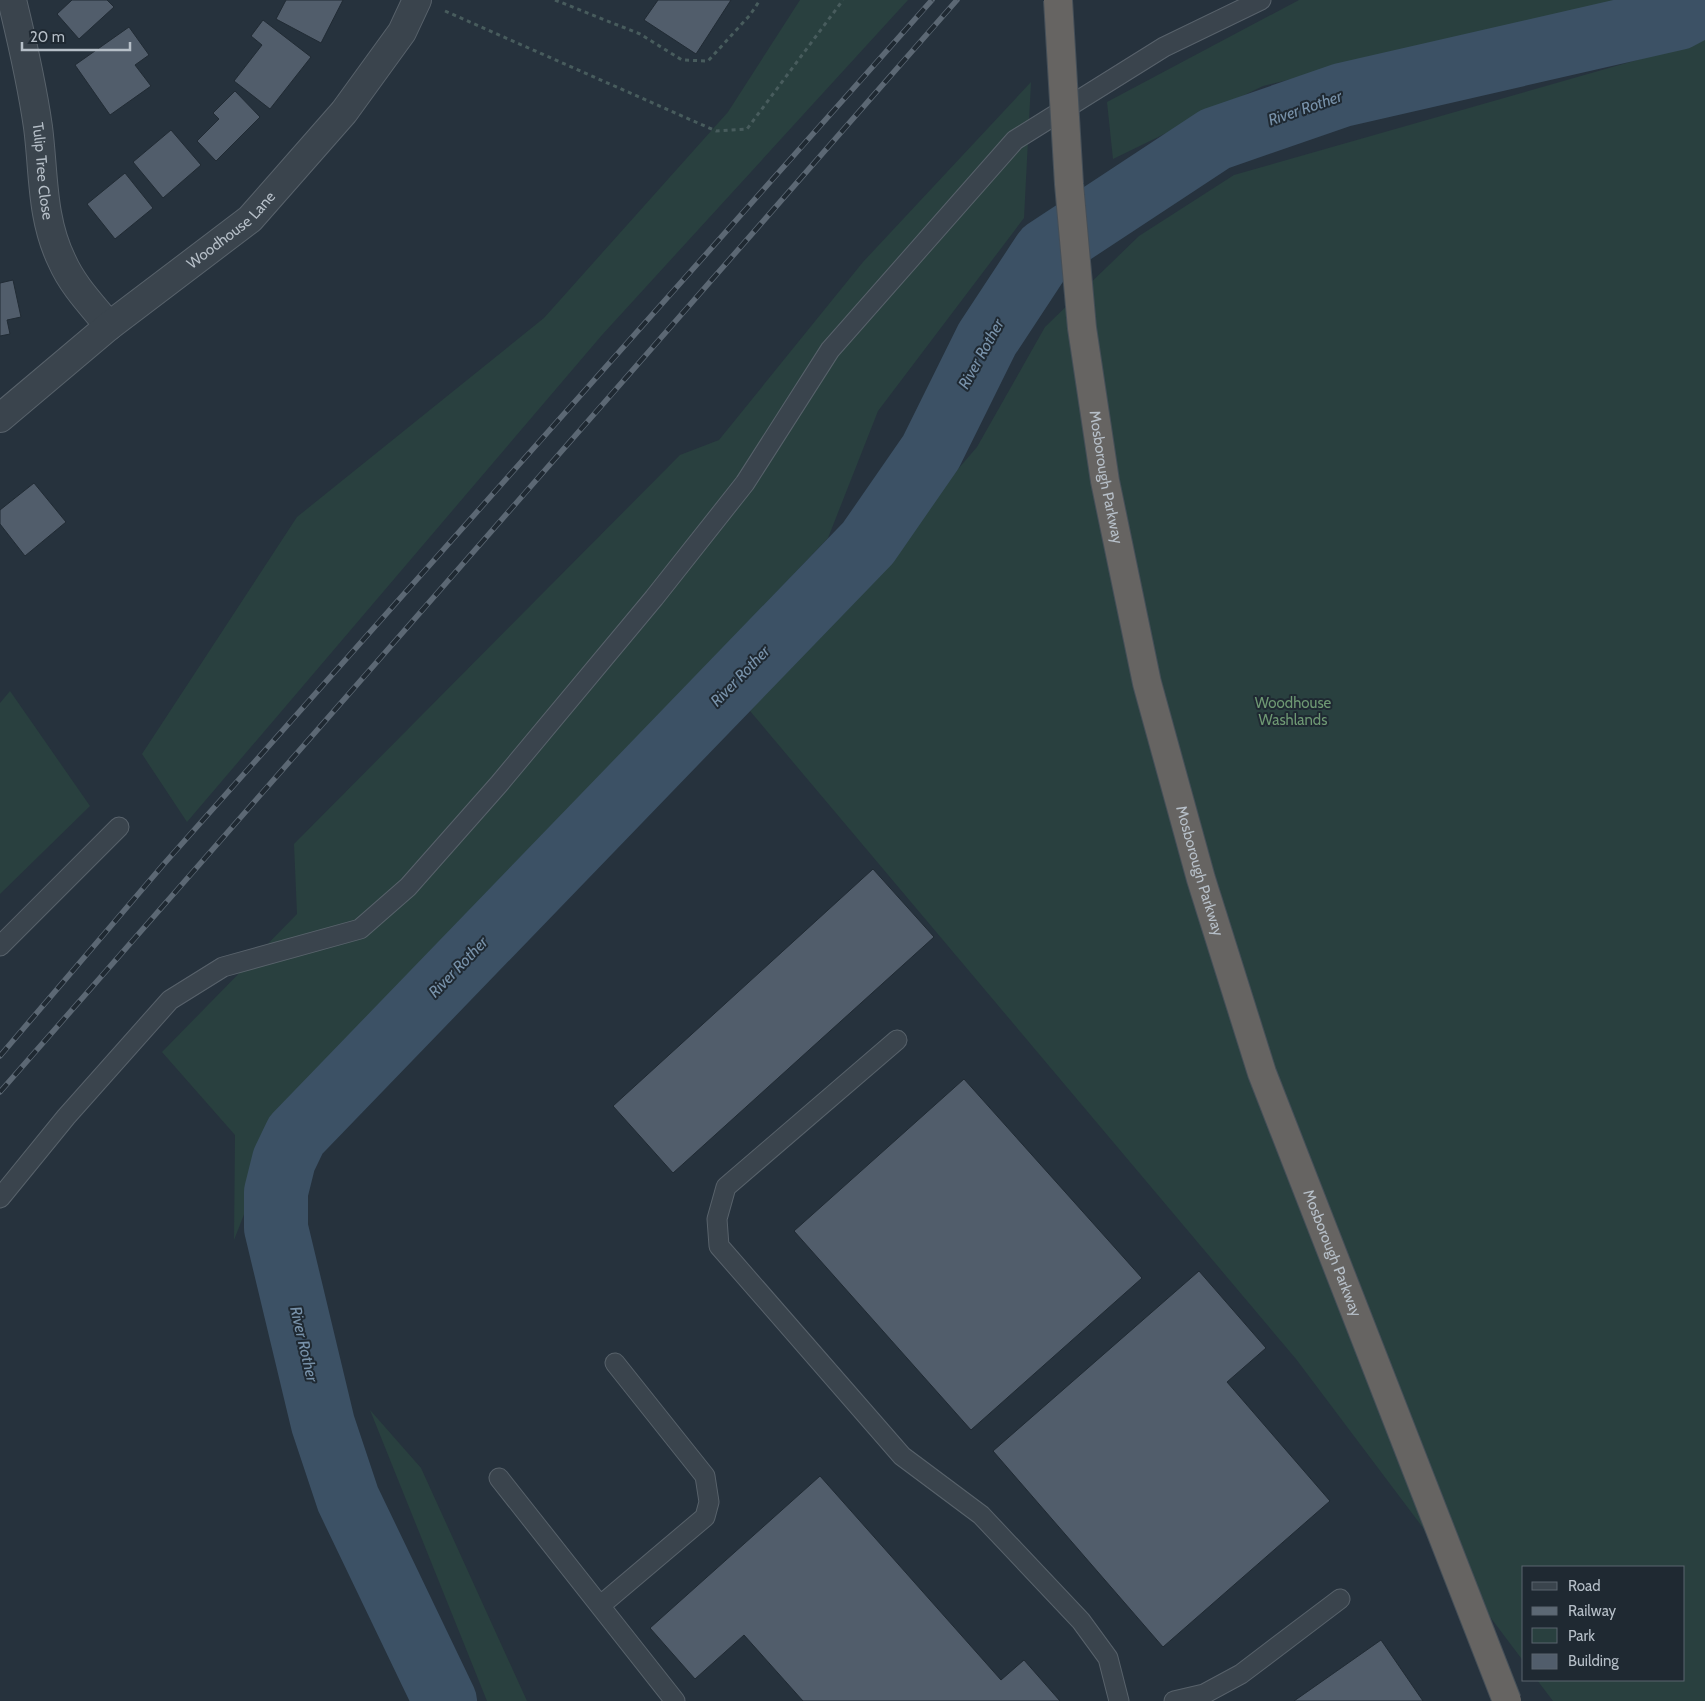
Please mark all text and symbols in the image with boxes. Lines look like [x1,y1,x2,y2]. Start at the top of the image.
scale bar [22,20,130,52]
text: 20 m [30,28,65,46]
water label: River Rother [1266,86,1345,130]
street label: Tulip Tree Close [28,121,57,222]
street label: Woodhouse Lane [183,187,279,273]
water label: River Rother [954,315,1008,392]
street label: Mosborough Parkway [1086,409,1127,546]
water label: River Rother [706,641,774,710]
park label: Woodhouse Washlands [1255,694,1332,729]
street label: Mosborough Parkway [1172,804,1227,939]
water label: River Rother [424,932,492,1001]
street label: Mosborough Parkway [1299,1187,1365,1320]
water label: River Rother [286,1304,322,1385]
legend [1522,1566,1685,1681]
text: Road [1568,1577,1601,1595]
text: Railway [1568,1602,1617,1620]
text: Park [1568,1627,1595,1645]
text: Building [1568,1652,1619,1670]

